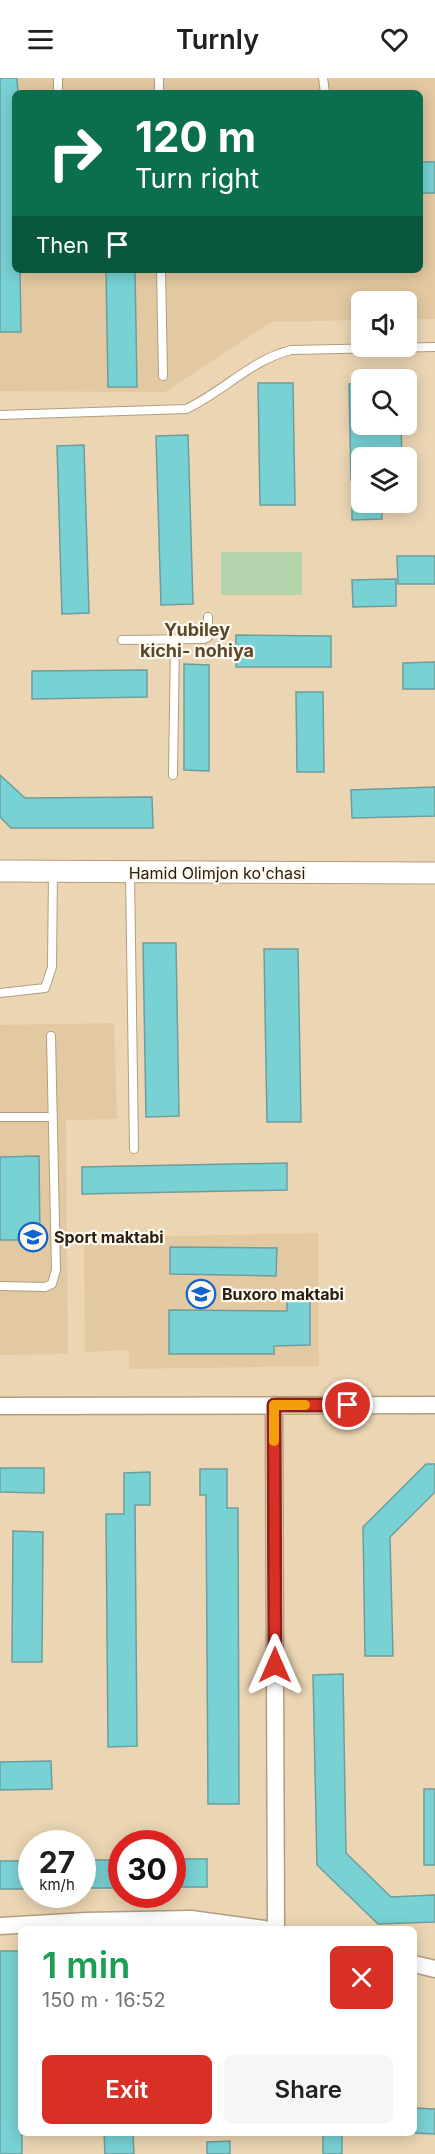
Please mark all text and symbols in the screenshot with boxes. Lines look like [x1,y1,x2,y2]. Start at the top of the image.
icon: menu [24,23,57,56]
text: Turnly [176,23,259,56]
icon: heart [378,23,411,56]
text: 120 m [135,111,256,162]
icon: right [36,114,114,192]
text: Turn right [135,162,259,195]
icon: arrive [101,228,134,261]
text: Then [36,232,89,258]
map controls [351,291,417,513]
button: sound [351,291,417,357]
button: search [351,369,417,435]
button: layers [351,447,417,513]
district label: Yubiley kichi- nohiya [140,619,254,661]
street label: Hamid Olimjon ko'chasi [129,863,305,883]
school or university icon: Sport maktabi [17,1221,49,1253]
place label: Sport maktabi [54,1227,164,1247]
school or university icon: Buxoro maktabi [185,1278,217,1310]
place label: Buxoro maktabi [222,1284,344,1304]
pin [322,1379,373,1430]
icon: arrive [331,1388,364,1421]
position arrow [243,1633,307,1697]
speed limit sign: 30 [108,1830,186,1908]
text: 27 [39,1844,75,1880]
text: km/h [39,1875,75,1894]
text: 1 min [42,1943,130,1987]
button: close [330,1946,393,2009]
text: 150 m · 16:52 [42,1988,166,2012]
button: Exit [42,2055,212,2124]
button: Share [224,2055,393,2124]

